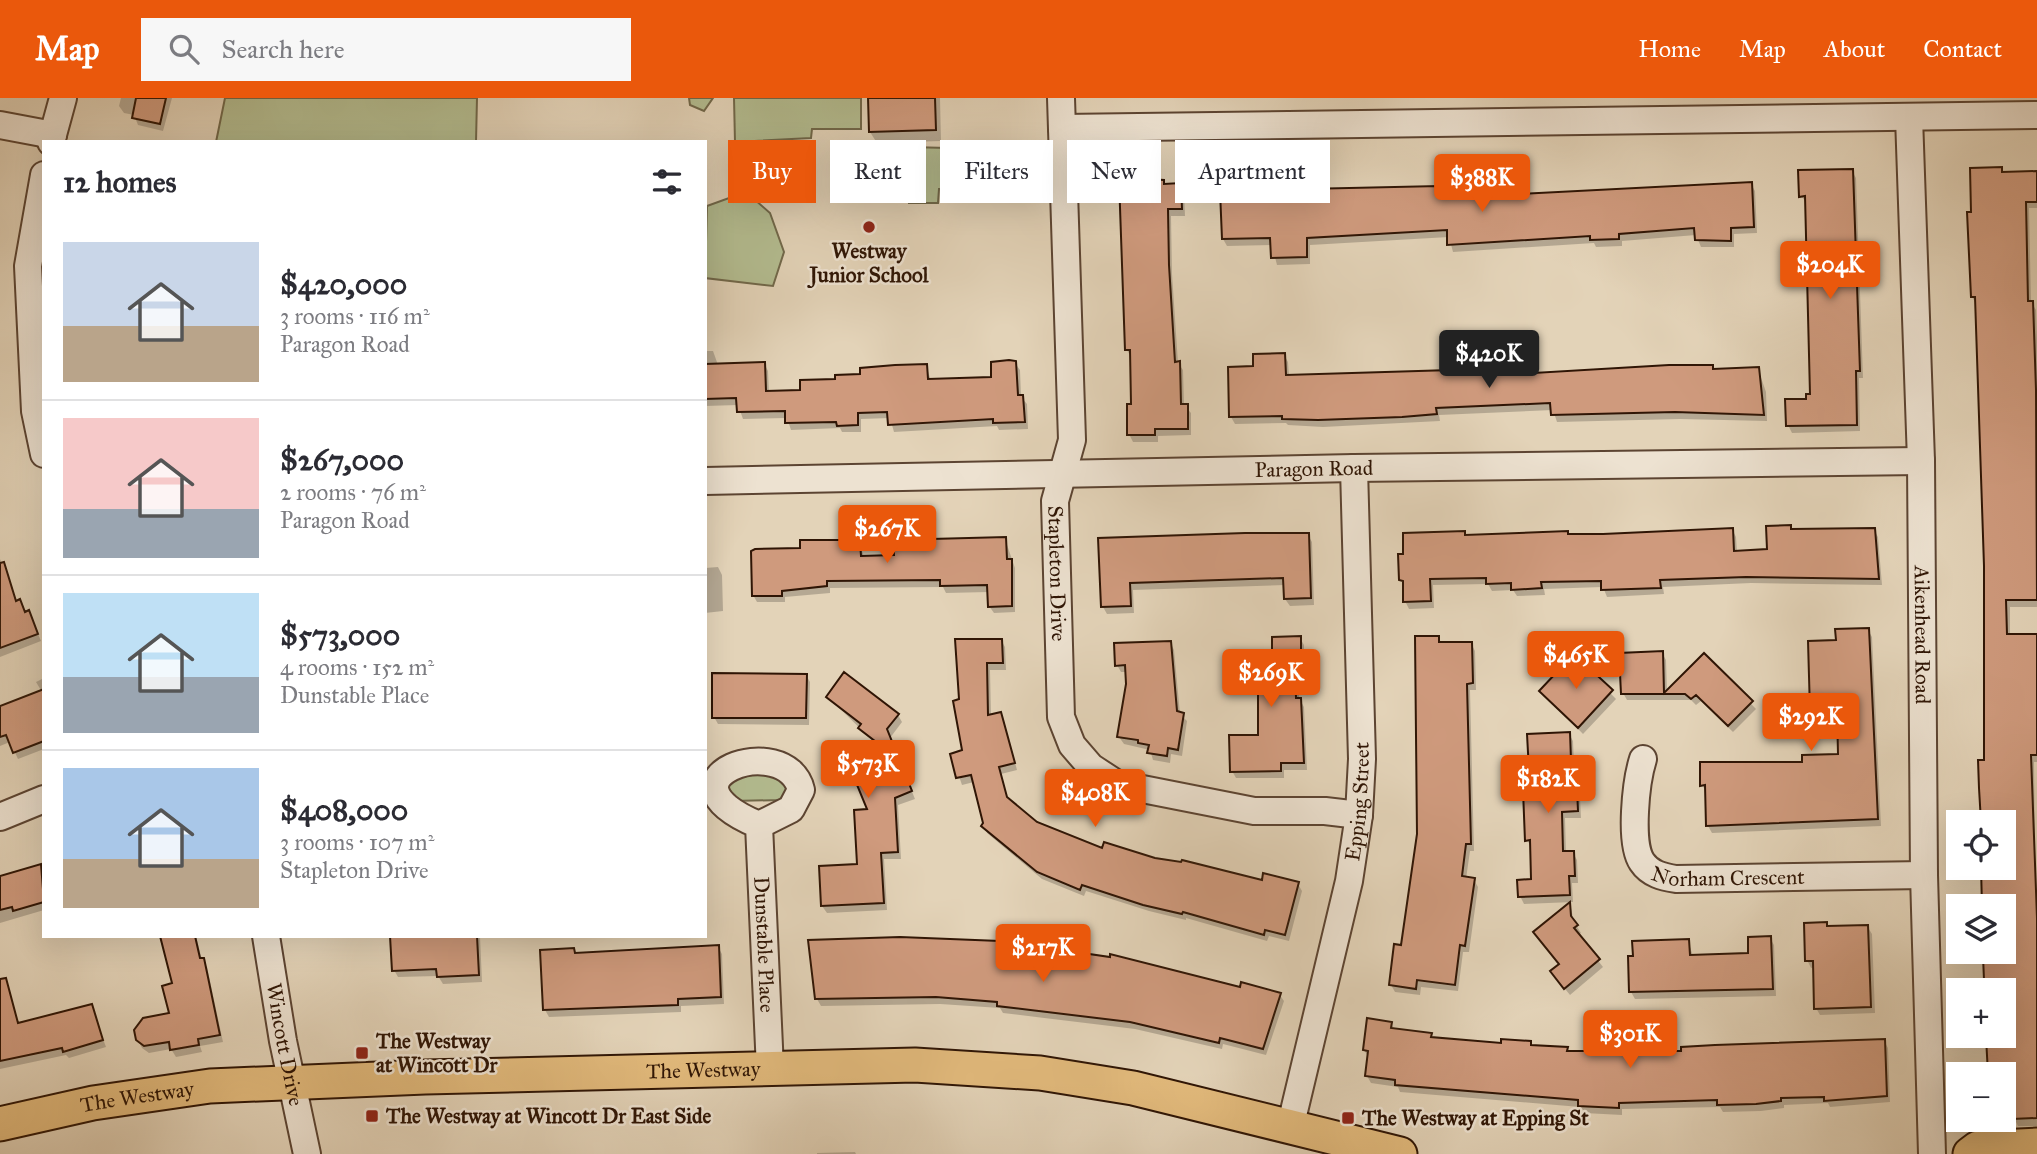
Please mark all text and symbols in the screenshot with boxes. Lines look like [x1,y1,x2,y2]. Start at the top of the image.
search box [141,18,631,81]
text: Map [35,29,99,69]
icon: search [165,30,203,68]
text: Search here [221,33,345,65]
text: Home [1638,34,1701,64]
text: Map [1739,34,1786,64]
text: About [1824,34,1885,64]
text: Contact [1923,34,2002,64]
chip: Buy [728,140,816,203]
chip: Rent [830,140,926,203]
chip: Filters [940,140,1053,203]
chip: New [1067,140,1161,203]
chip: Apartment [1175,140,1330,203]
pin: $388K [1433,155,1531,214]
icon: filters [648,163,686,201]
text: $388K [1450,163,1514,191]
text: 12 homes [63,164,176,200]
marker: Westway Junior School [861,219,877,235]
place label: Westway Junior School [807,238,930,289]
pin: $204K [1781,242,1879,301]
text: $204K [1796,250,1864,278]
text: $420,000 [280,266,407,302]
icon: home [119,270,203,354]
text: 3 rooms · 116 m² [280,302,430,330]
text: Paragon Road [280,330,410,358]
pin: $420K [1440,330,1538,390]
text: $420K [1455,339,1523,367]
text: $267,000 [280,442,404,478]
icon: home [119,446,203,530]
street label: Paragon Road [1254,455,1374,483]
text: 2 rooms · 76 m² [280,478,426,506]
pin: $267K [838,505,936,565]
street label: Stapleton Drive [1042,505,1072,642]
text: Paragon Road [280,506,410,534]
text: $267K [854,514,920,542]
street label: Aikenhead Road [1909,564,1936,705]
text: $573,000 [280,617,400,653]
icon: home [119,621,203,705]
pin: $465K [1527,632,1625,691]
text: $465K [1543,640,1609,668]
pin: $269K [1222,650,1320,709]
text: 4 rooms · 152 m² [280,653,434,681]
text: $269K [1238,658,1304,686]
text: Dunstable Place [280,681,429,709]
pin: $292K [1762,694,1860,753]
text: $292K [1778,702,1844,730]
pin: $573K [819,740,917,800]
street label: Epping Street [1339,741,1375,863]
text: $573K [837,749,899,777]
pin: $182K [1499,756,1597,815]
text: $182K [1517,764,1579,792]
pin: $408K [1046,770,1144,829]
text: $408K [1061,778,1129,806]
text: $408,000 [280,792,408,828]
icon: home [119,796,203,880]
map controls [1946,810,2016,1132]
button: locate [1946,810,2016,880]
text: 3 rooms · 107 m² [280,828,434,856]
text: Stapleton Drive [280,856,429,884]
street label: Norham Crescent [1648,860,1805,892]
street label: Dunstable Place [748,876,780,1013]
button: layers [1946,894,2016,964]
pin: $217K [994,924,1092,984]
text: $217K [1012,933,1074,961]
button: + [1946,978,2016,1048]
street label: Wincott Drive [261,981,309,1108]
pin: $301K [1581,1010,1679,1070]
text: $301K [1599,1019,1661,1047]
place label: The Westway at Wincott Dr [375,1028,498,1078]
marker: The Westway at Wincott Dr [354,1045,370,1061]
street label: The Westway [646,1056,762,1085]
button: − [1946,1062,2016,1132]
street label: The Westway [78,1075,197,1118]
place label: The Westway at Wincott Dr East Side [385,1103,712,1129]
place label: The Westway at Epping St [1361,1105,1589,1131]
marker: The Westway at Wincott Dr East Side [364,1108,380,1124]
marker: The Westway at Epping St [1340,1110,1356,1126]

